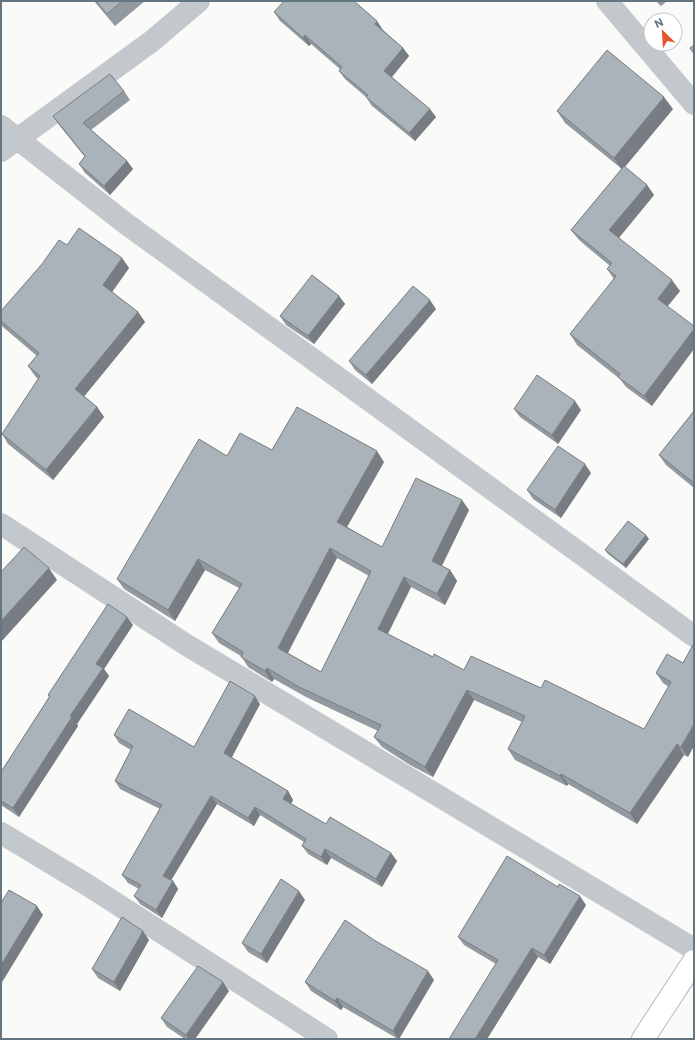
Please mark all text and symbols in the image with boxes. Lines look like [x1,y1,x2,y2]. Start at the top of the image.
north arrow [643,12,683,52]
text: N [652,15,665,30]

